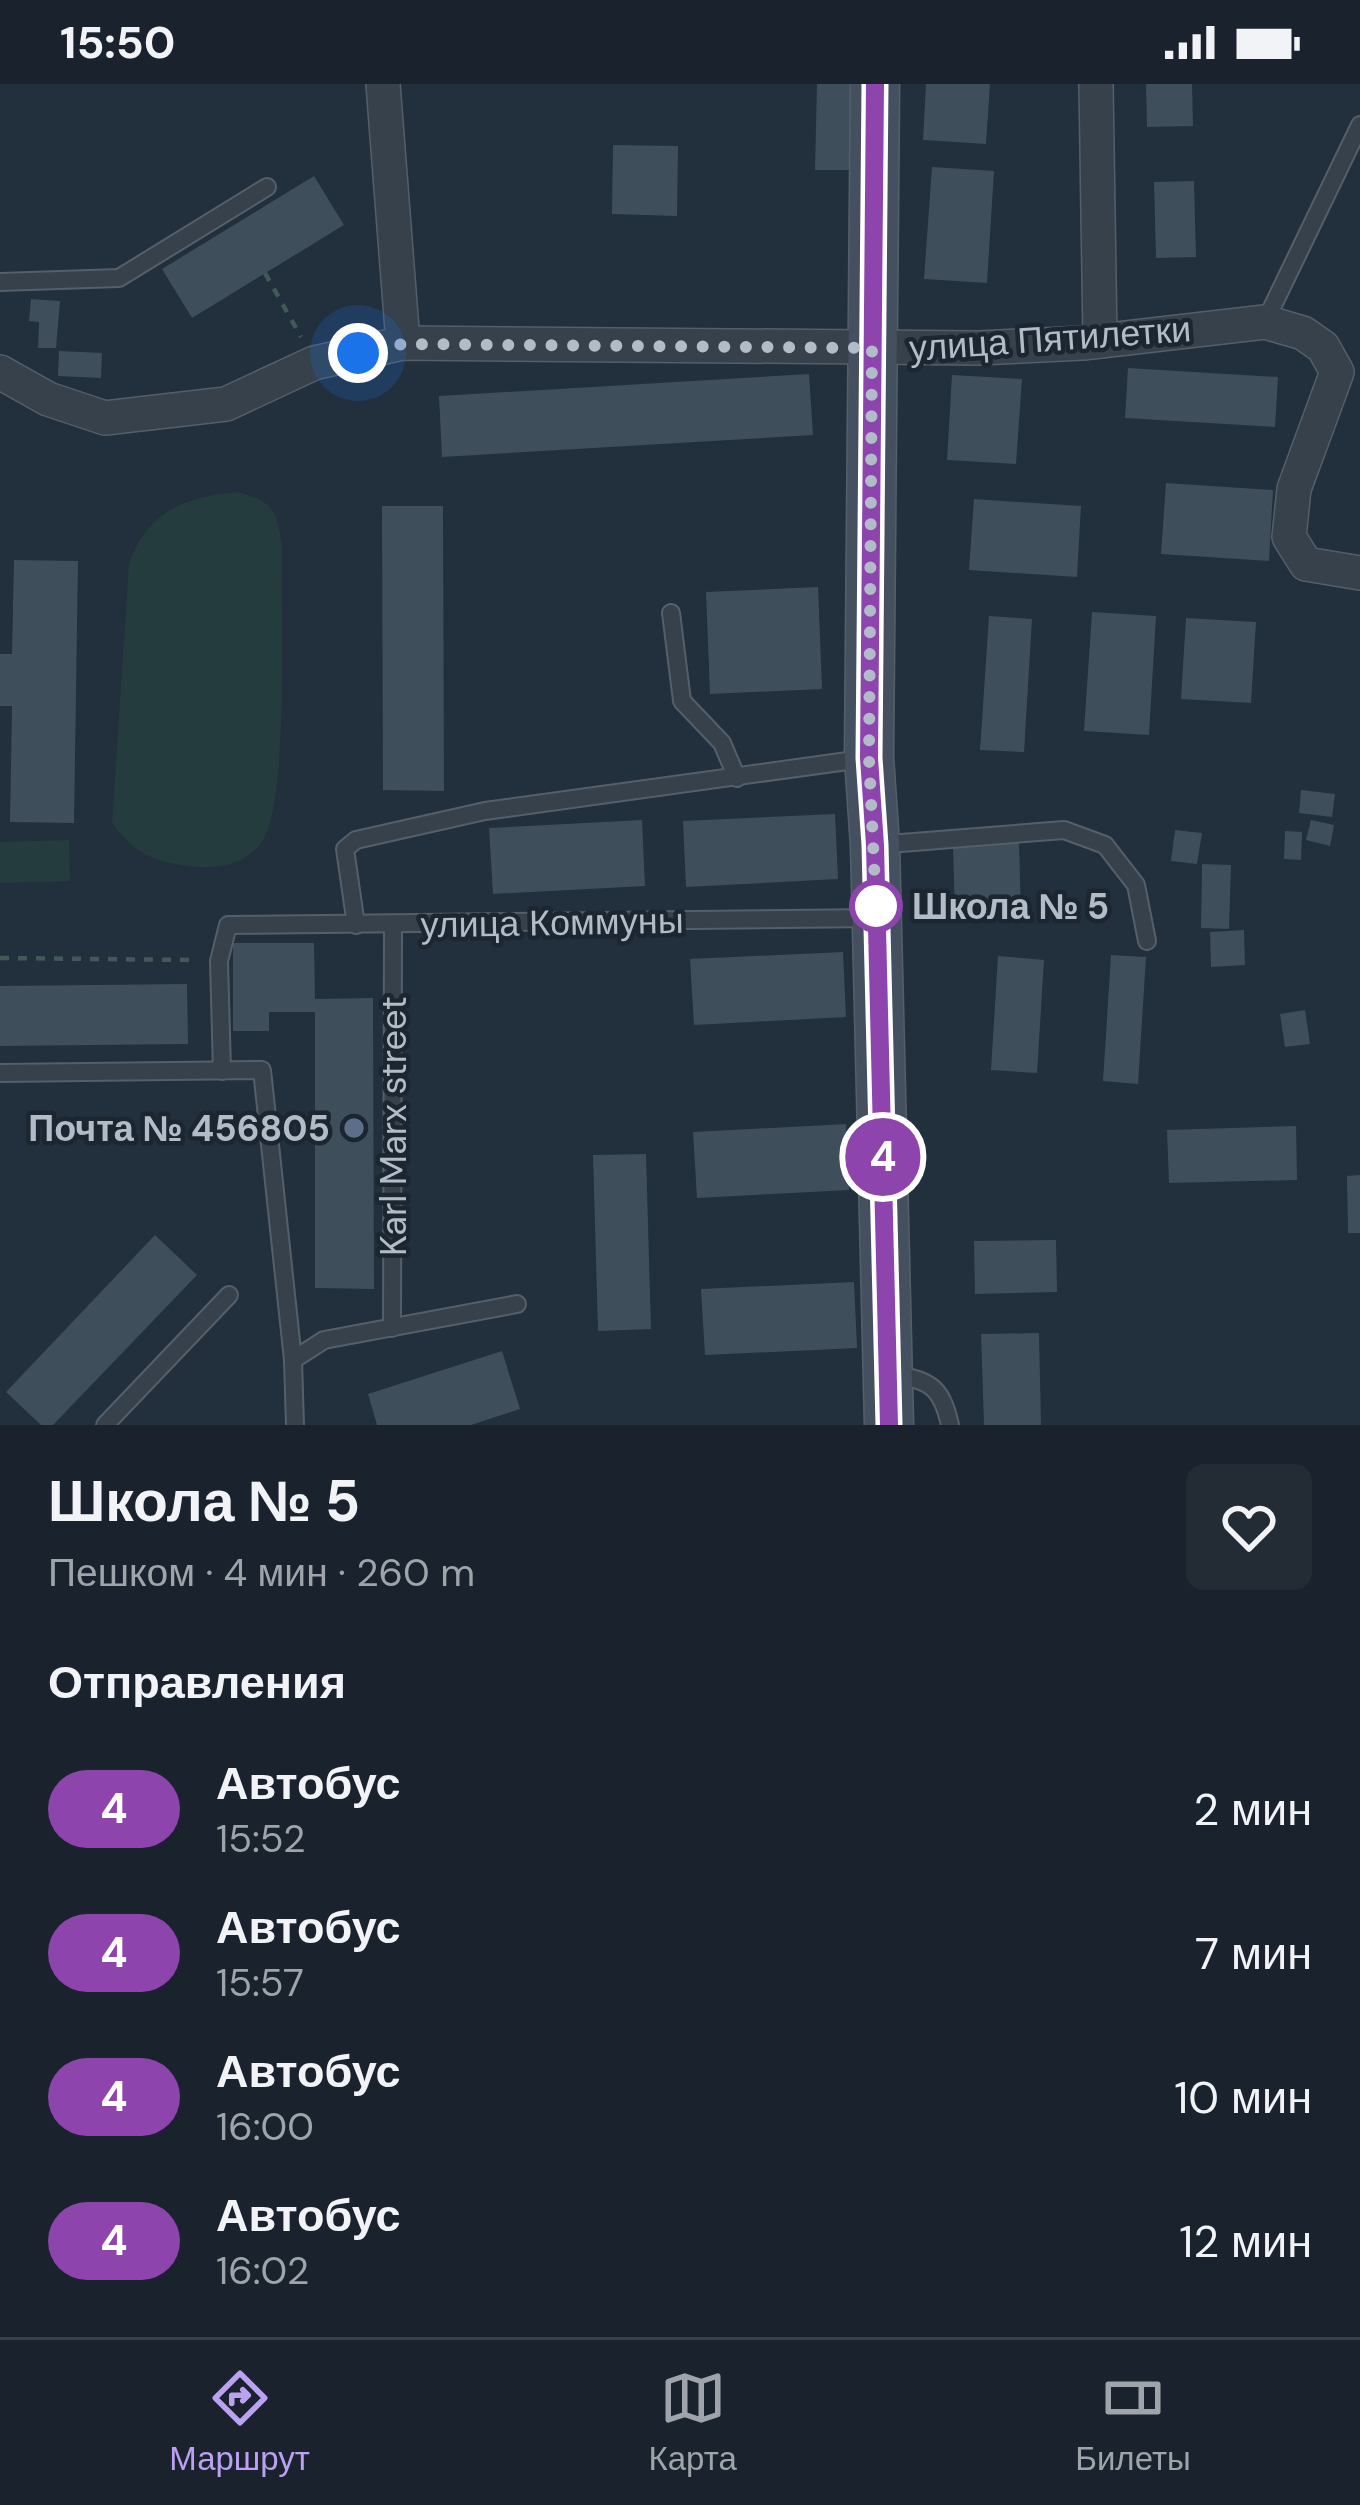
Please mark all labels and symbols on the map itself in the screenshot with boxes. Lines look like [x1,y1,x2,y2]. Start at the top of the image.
street label: улица Пятилетки [907,305,1193,372]
your location [328,323,388,383]
marker: Школа № 5 [851,881,901,931]
place label: Школа № 5 [912,883,1109,930]
street label: улица Коммуны [420,897,684,948]
street label: Karl Marx street [370,996,417,1256]
place label: Почта № 456805 [28,1105,330,1152]
marker: Почта № 456805 [341,1115,367,1141]
line badge: 4 [844,1118,922,1196]

